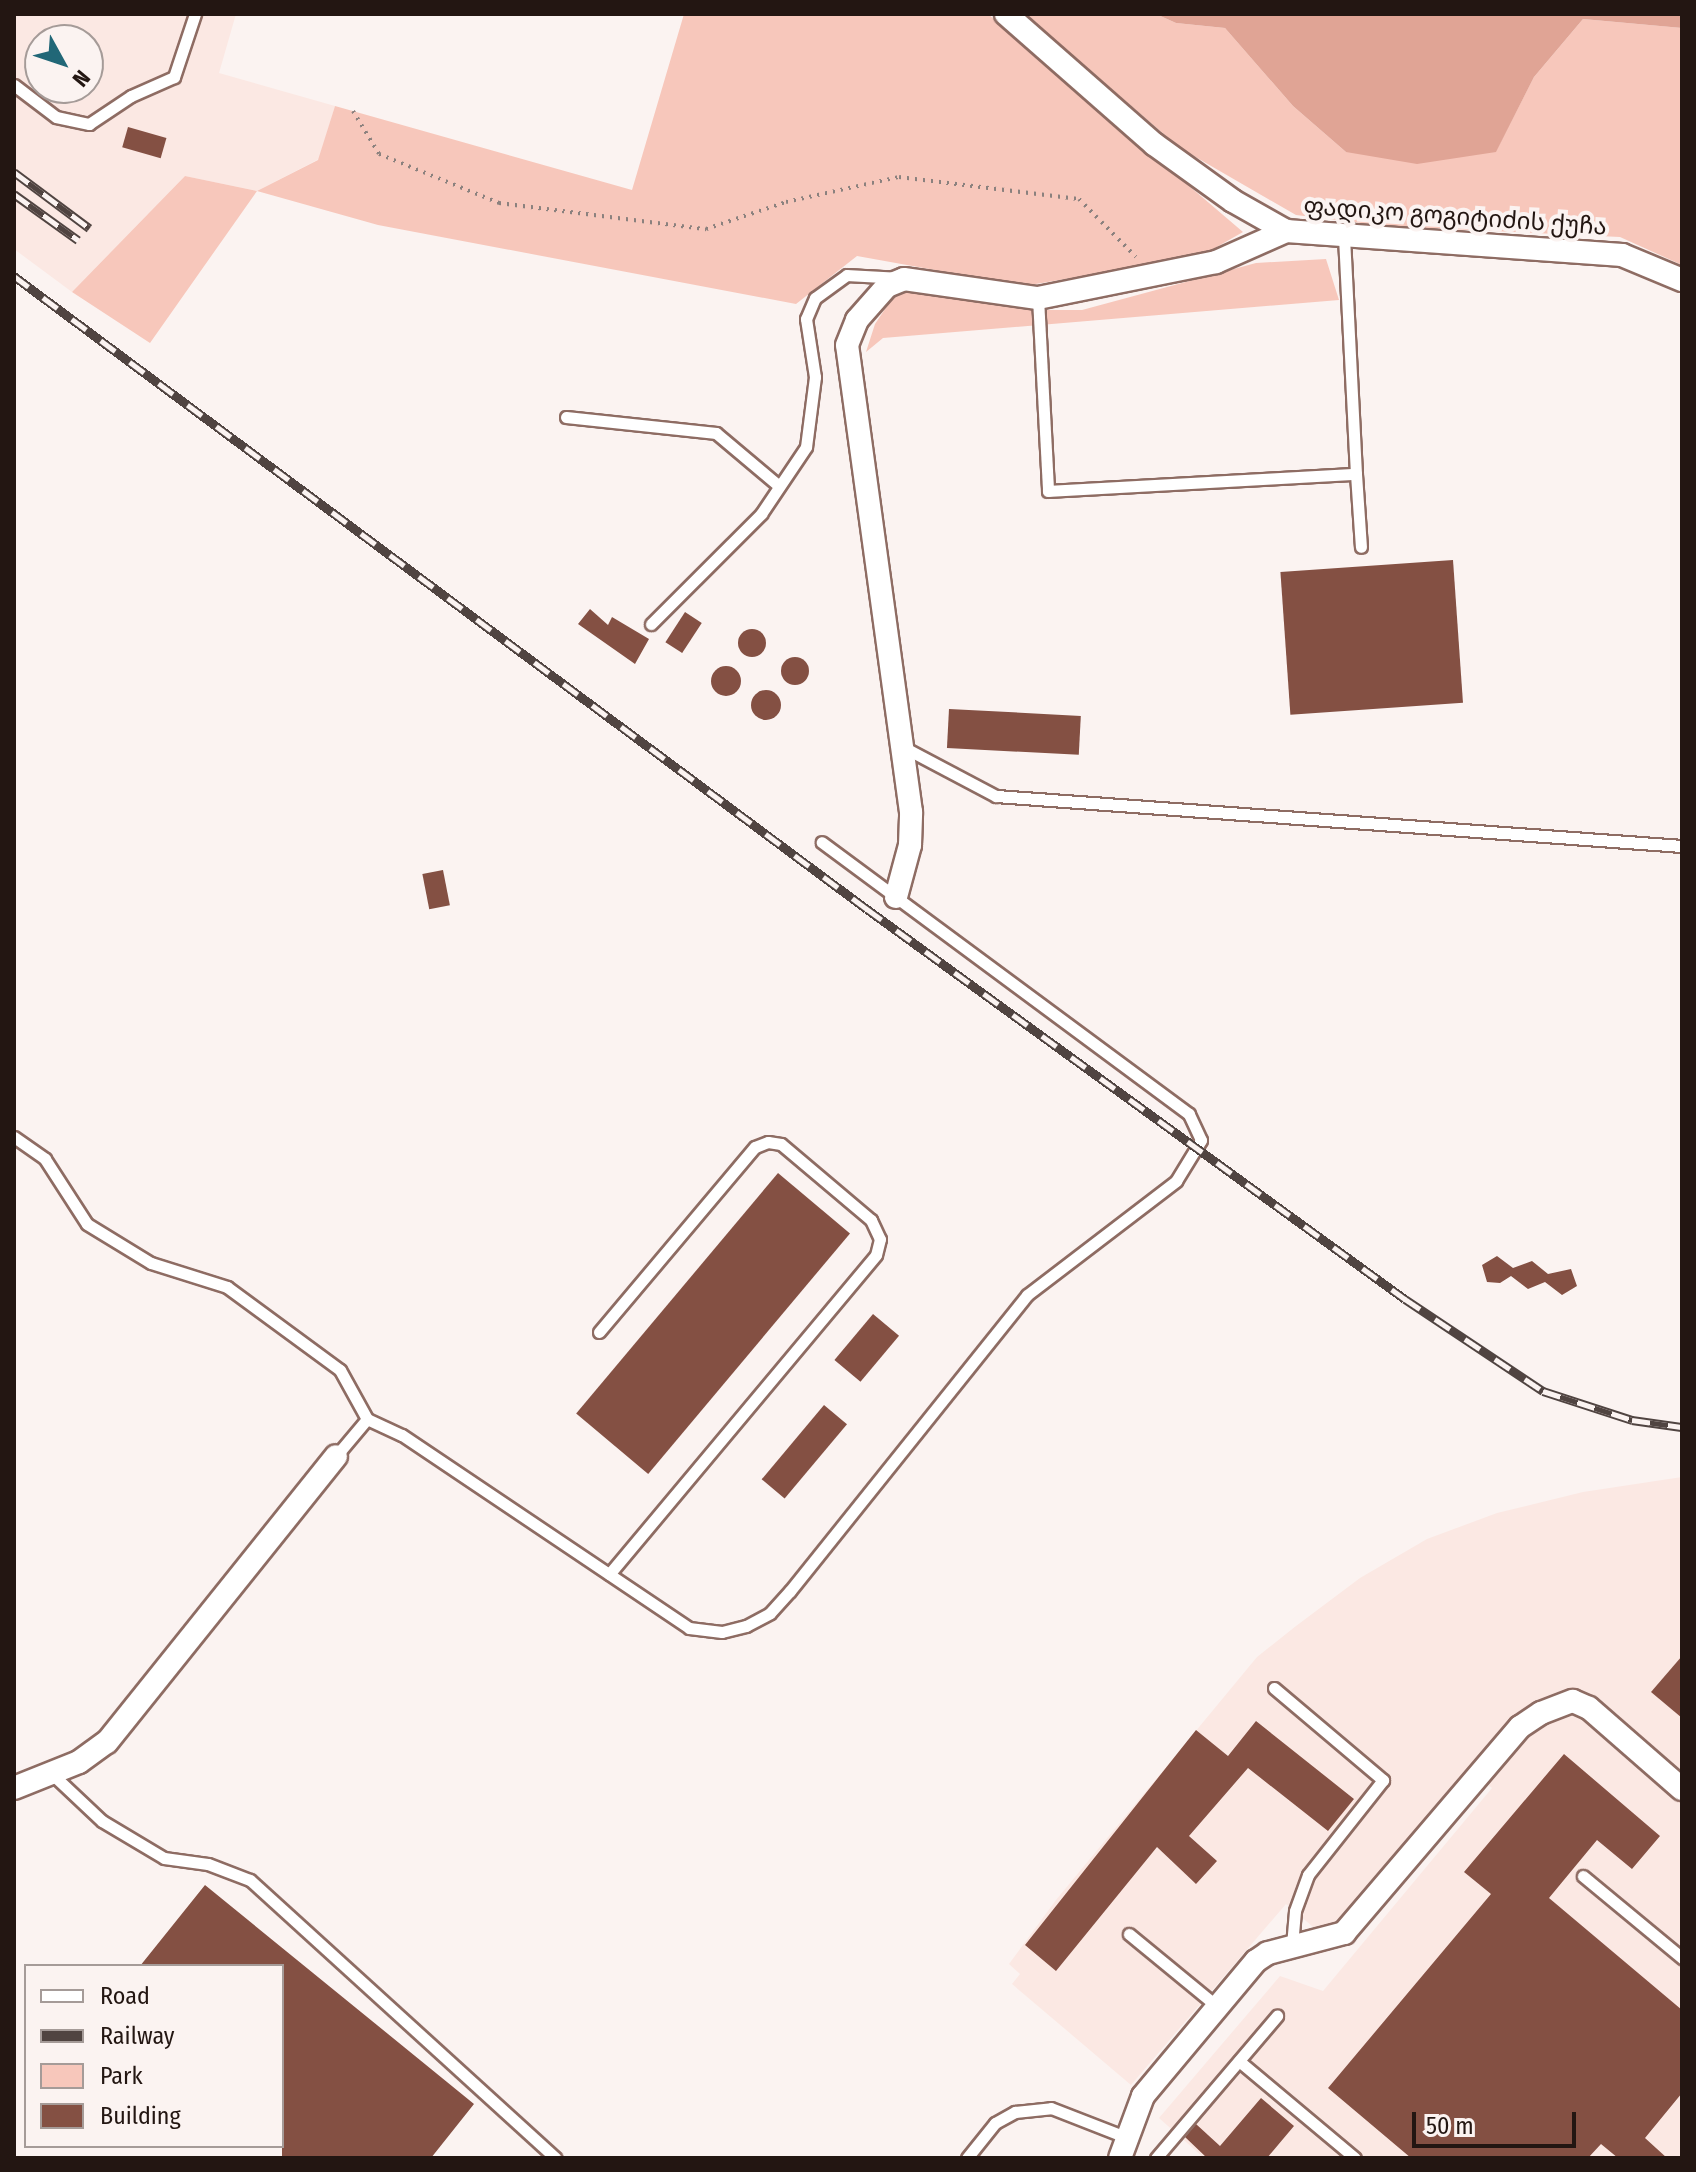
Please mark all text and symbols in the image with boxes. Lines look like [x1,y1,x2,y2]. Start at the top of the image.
north arrow [24,24,104,104]
text: N [67,65,96,92]
street label: ფადიკო გოგიტიძის ქუჩა [1302,192,1608,242]
legend [24,1964,284,2148]
text: Road [100,1982,150,2010]
text: Railway [100,2022,175,2050]
text: Park [100,2062,143,2090]
scale bar [1416,2096,1580,2146]
text: Building [100,2102,181,2130]
text: 50 m [1426,2112,1474,2140]

